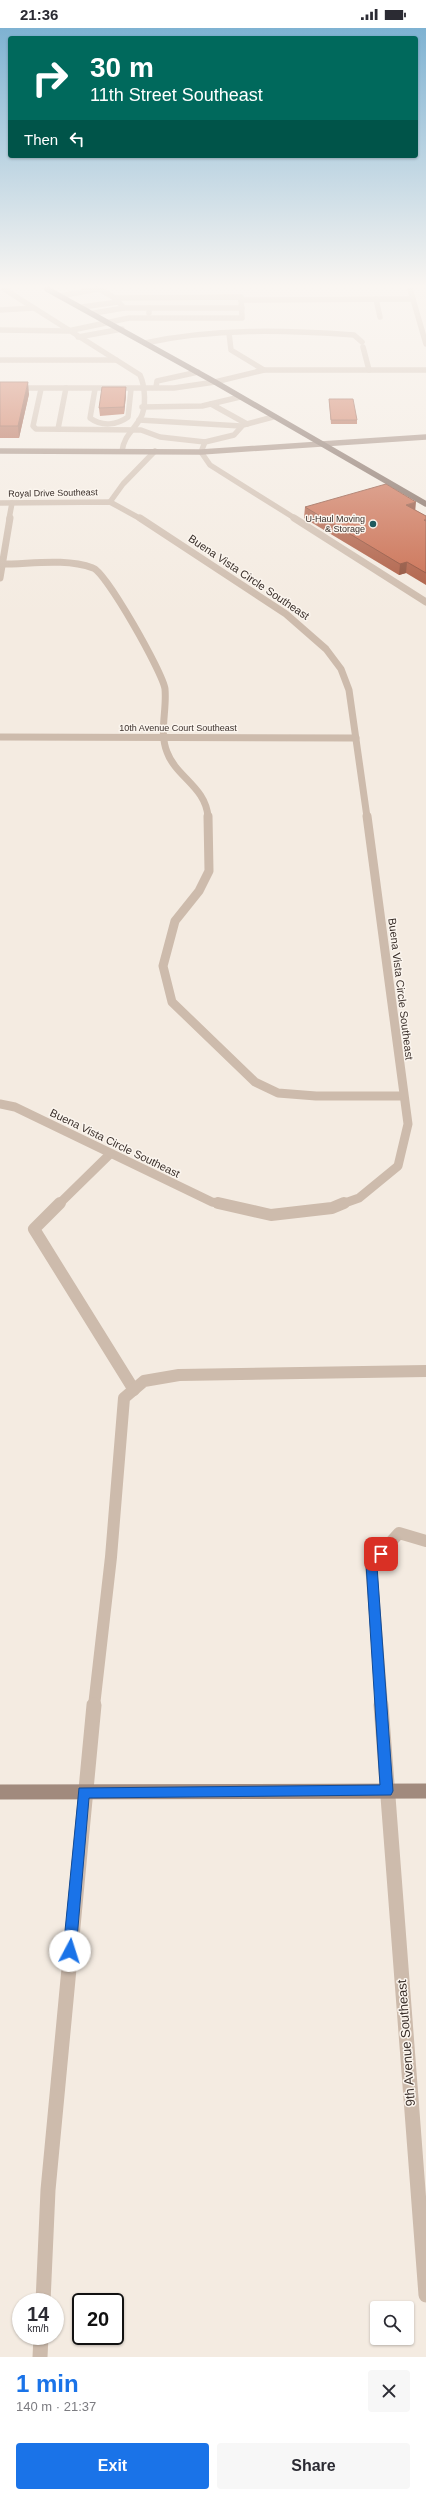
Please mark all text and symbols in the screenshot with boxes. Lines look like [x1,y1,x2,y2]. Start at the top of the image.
text: 21:36 [20,6,58,23]
icon: right [24,52,76,104]
text: 30 m [90,52,154,83]
text: 11th Street Southeast [90,85,263,105]
icon: left [66,128,88,150]
text: Then [24,131,58,148]
street label: Royal Drive Southeast [8,487,98,499]
place label: U-Haul Moving & Storage [305,514,365,534]
marker: U-Haul Moving & Storage [368,519,378,529]
street label: Buena Vista Circle Southeast [186,532,312,622]
street label: 10th Avenue Court Southeast [119,723,237,733]
street label: Buena Vista Circle Southeast [386,917,416,1061]
street label: Buena Vista Circle Southeast [48,1106,182,1180]
pin [364,1537,398,1571]
icon: arrive [370,1543,392,1565]
position arrow [49,1930,91,1972]
street label: 9th Avenue Southeast [394,1979,418,2107]
speed limit sign: 20 [72,2293,124,2345]
map controls [370,2301,414,2345]
button: search [370,2301,414,2345]
text: 14 [27,2303,49,2325]
text: km/h [27,2323,49,2334]
text: 1 min [16,2370,79,2397]
button: close [368,2370,410,2412]
text: 140 m · 21:37 [16,2399,96,2414]
button: Exit [16,2443,209,2489]
button: Share [217,2443,410,2489]

